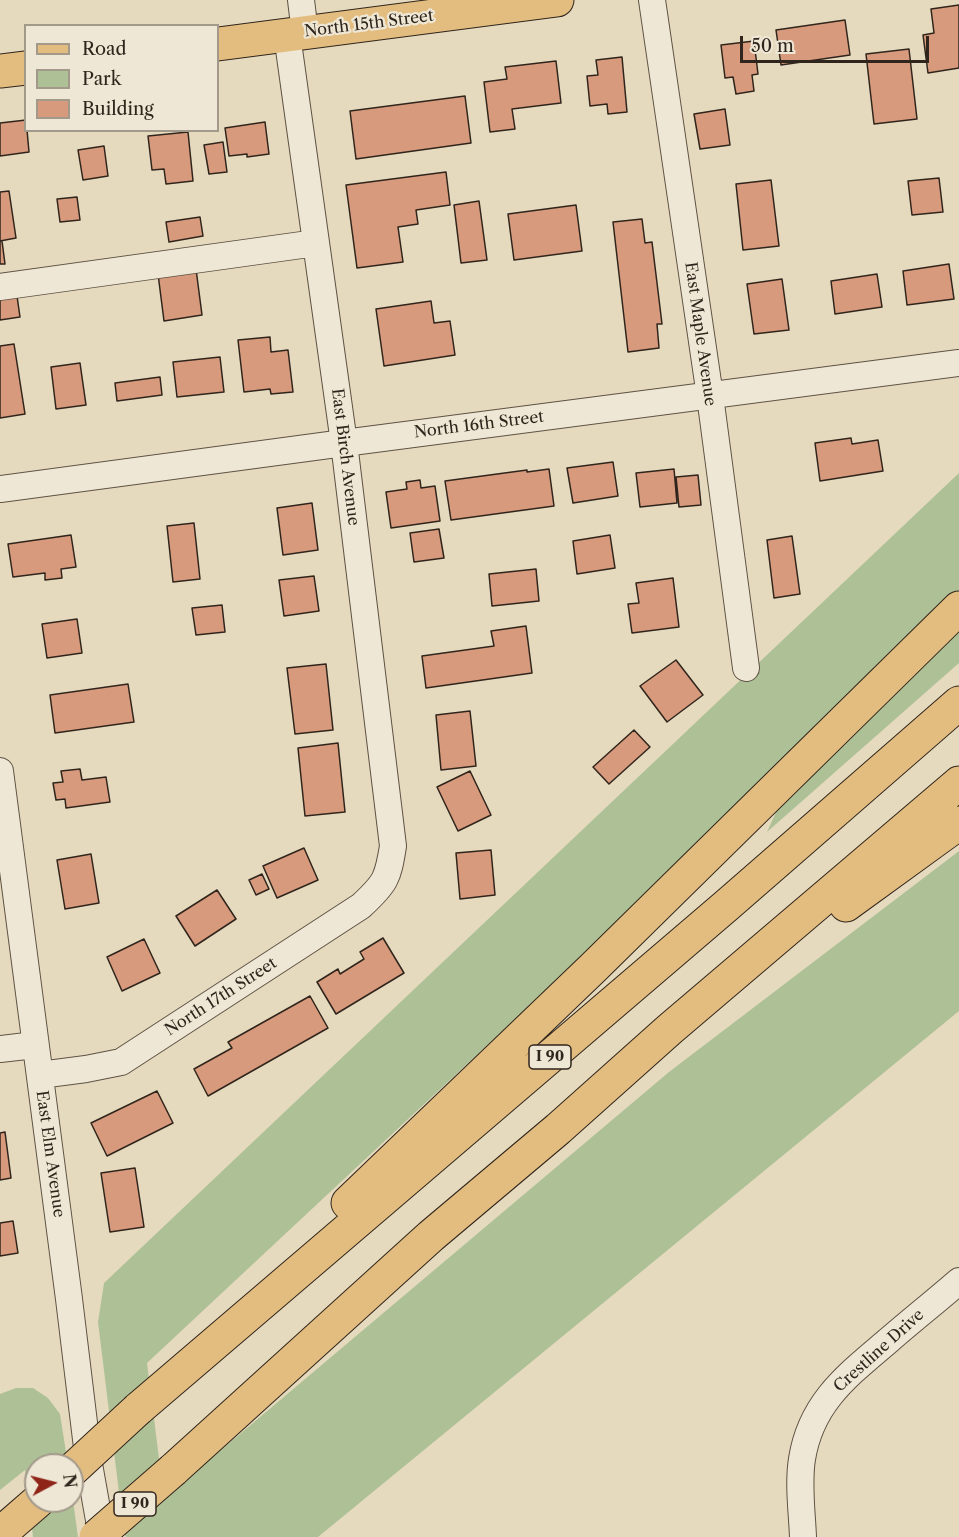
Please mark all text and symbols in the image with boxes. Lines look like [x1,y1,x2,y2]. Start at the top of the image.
street label: North 15th Street [303,7,435,41]
legend [24,24,219,132]
scale bar [743,24,932,62]
text: 50 m [751,35,794,57]
text: Road [82,38,127,60]
text: Park [82,68,121,90]
text: Building [82,98,154,120]
street label: East Maple Avenue [680,261,720,407]
street label: East Birch Avenue [327,387,363,527]
street label: North 16th Street [413,408,545,442]
street label: North 17th Street [162,954,280,1040]
road number: I 90 [529,1045,571,1069]
street label: East Elm Avenue [32,1089,68,1219]
street label: Crestline Drive [830,1305,928,1397]
north arrow [24,1453,84,1513]
text: N [59,1473,81,1489]
road number: I 90 [114,1492,156,1516]

